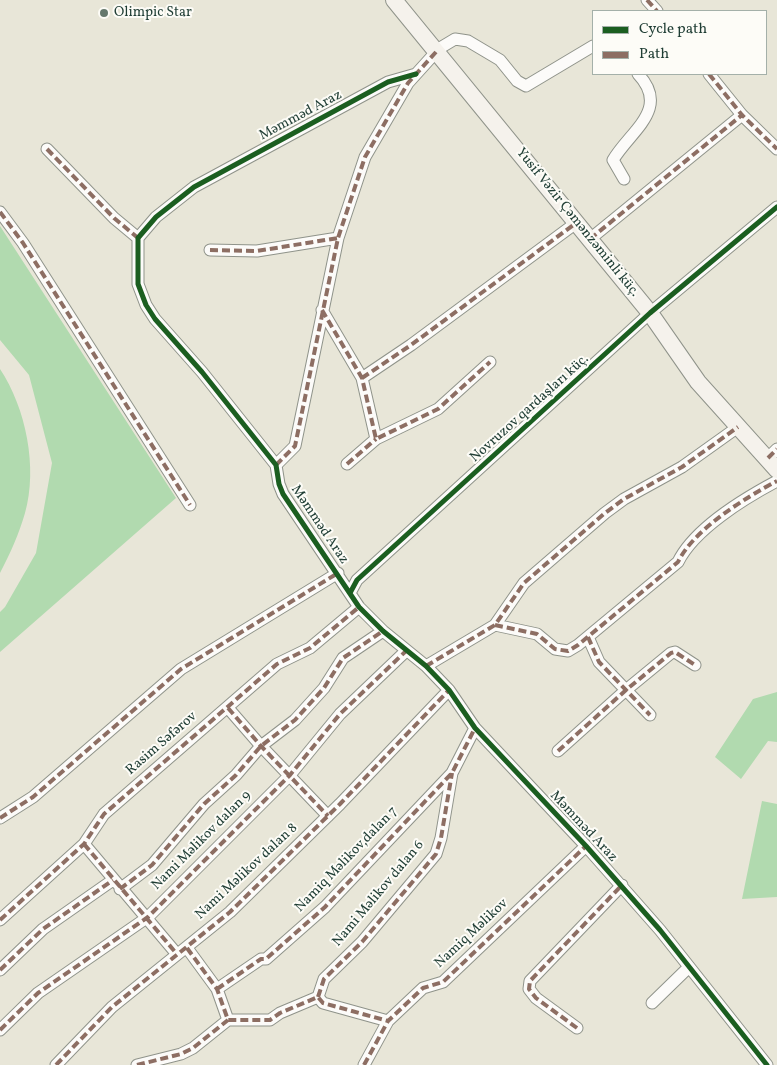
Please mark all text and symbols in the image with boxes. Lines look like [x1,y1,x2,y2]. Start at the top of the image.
place label: Olimpic Star [114,5,192,21]
marker: Olimpic Star [98,7,110,19]
legend [592,10,767,75]
text: Cycle path [639,19,707,40]
text: Path [639,44,669,65]
street label: Məmməd Araz [257,87,345,145]
street label: Yusif Vəzir Çəmənzəminli küç. [512,145,642,301]
street label: Novruzov qardaşları küç. [467,351,593,467]
street label: Məmməd Araz [287,482,351,568]
street label: Rasim Səfərov [123,709,201,779]
street label: Nami Məlikov dalan 9 [149,788,255,894]
street label: Məmməd Araz [546,788,620,866]
street label: Namiq Məlikov,dalan 7 [292,804,402,916]
street label: Nami Məlikov dalan 8 [192,820,302,924]
street label: Nami Məlikov dalan 6 [330,837,428,951]
street label: Namiq Məlikov [432,896,512,972]

